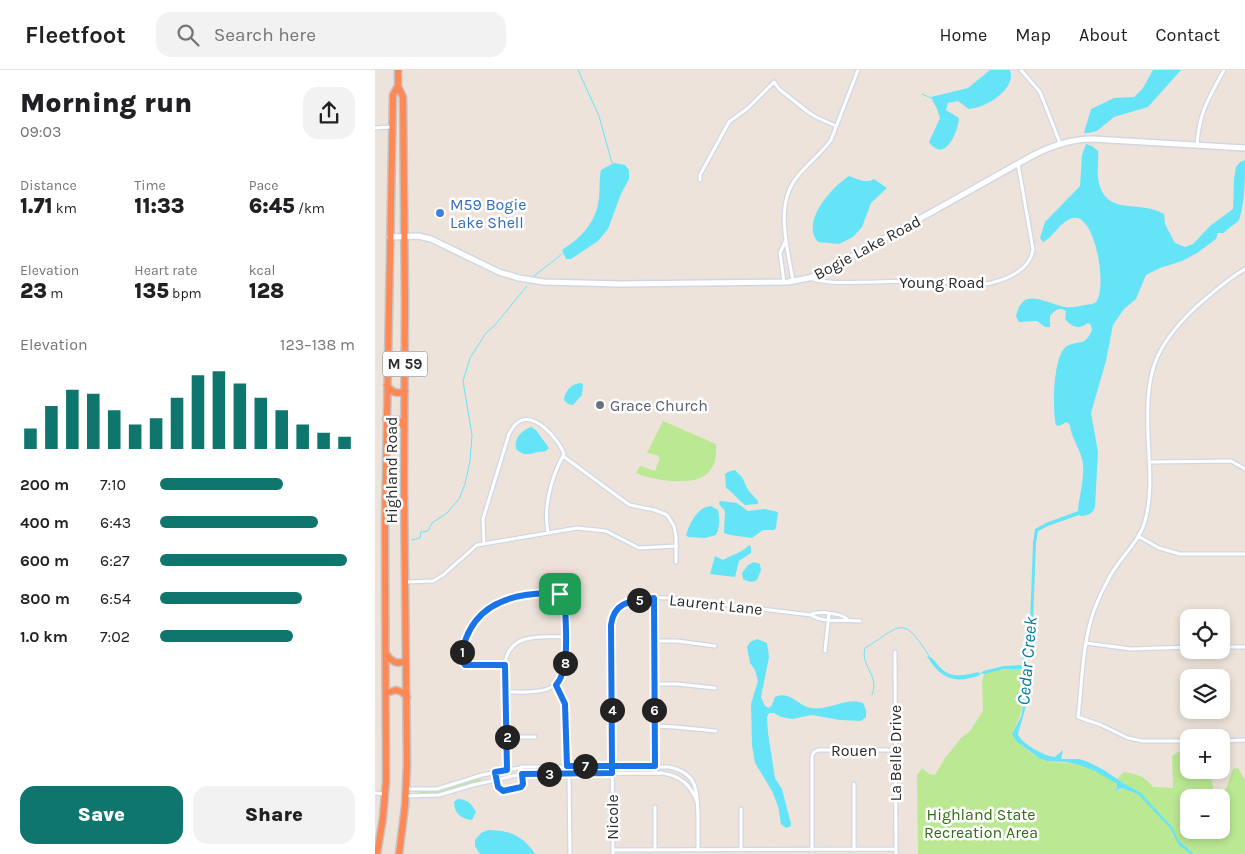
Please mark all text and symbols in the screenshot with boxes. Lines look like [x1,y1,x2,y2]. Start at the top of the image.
search box [156,12,506,57]
text: Fleetfoot [25,21,126,49]
icon: search [174,21,202,49]
text: Search here [214,24,316,46]
text: Home [939,24,987,46]
text: Map [1015,24,1051,46]
text: About [1079,24,1128,46]
text: Contact [1156,24,1220,46]
text: Morning run [20,86,192,119]
button: share [303,87,355,139]
text: 09:03 [20,122,61,141]
text: Distance [20,177,77,194]
text: Time [134,177,166,194]
text: Pace [249,177,279,194]
text: 1.71 [20,194,53,218]
text: 11:33 [134,194,185,218]
text: 6:45 [249,194,295,218]
place label: M59 Bogie Lake Shell [450,195,526,232]
text: km [53,200,77,217]
text: /km [295,200,325,217]
marker: M59 Bogie Lake Shell [434,207,446,219]
street label: Bogie Lake Road [810,211,924,284]
text: Elevation [20,262,79,279]
text: Heart rate [134,262,197,279]
text: kcal [249,262,275,279]
street label: Young Road [899,273,985,292]
text: 23 [20,279,47,303]
text: 135 [134,279,169,303]
text: 128 [249,279,284,303]
text: m [47,285,63,302]
text: bpm [169,285,202,302]
text: Elevation [20,335,88,354]
text: 123–138 m [280,335,355,354]
road number: M 59 [383,352,427,376]
place label: Grace Church [610,396,708,415]
marker: Grace Church [594,399,606,411]
street label: Highland Road [382,416,401,524]
text: 200 m [20,475,69,494]
text: 7:10 [100,475,126,494]
text: 400 m [20,513,69,532]
text: 6:43 [100,513,131,532]
text: 600 m [20,551,69,570]
text: 6:27 [100,551,130,570]
pin [539,573,581,615]
icon: arrive [546,580,574,608]
pin: 5 [627,588,651,612]
text: 800 m [20,589,70,608]
text: 6:54 [100,589,131,608]
street label: Laurent Lane [668,590,763,619]
text: 5 [635,592,644,609]
map controls [1180,609,1230,839]
button: locate [1180,609,1230,659]
water label: Cedar Creek [1012,615,1042,706]
text: 1.0 km [20,627,68,646]
text: 7:02 [100,627,130,646]
pin: 1 [449,640,475,664]
text: 1 [460,644,465,661]
pin: 8 [553,650,577,676]
text: 8 [561,655,570,672]
button: layers [1180,669,1230,719]
pin: 4 [599,698,625,722]
pin: 6 [641,698,667,722]
text: 4 [608,702,617,719]
text: 6 [650,702,659,719]
street label: La Belle Drive [886,705,905,801]
pin: 2 [495,724,519,750]
text: 2 [503,729,512,746]
button: + [1180,729,1230,779]
street label: Rouen [831,741,877,760]
pin: 7 [573,754,597,778]
text: 7 [582,758,589,775]
pin: 3 [537,762,561,786]
text: 3 [545,766,554,783]
button: Save [20,786,183,844]
button: Share [193,786,355,844]
button: − [1180,789,1230,839]
street label: Nicole [603,794,622,840]
park label: Highland State Recreation Area [924,805,1038,842]

